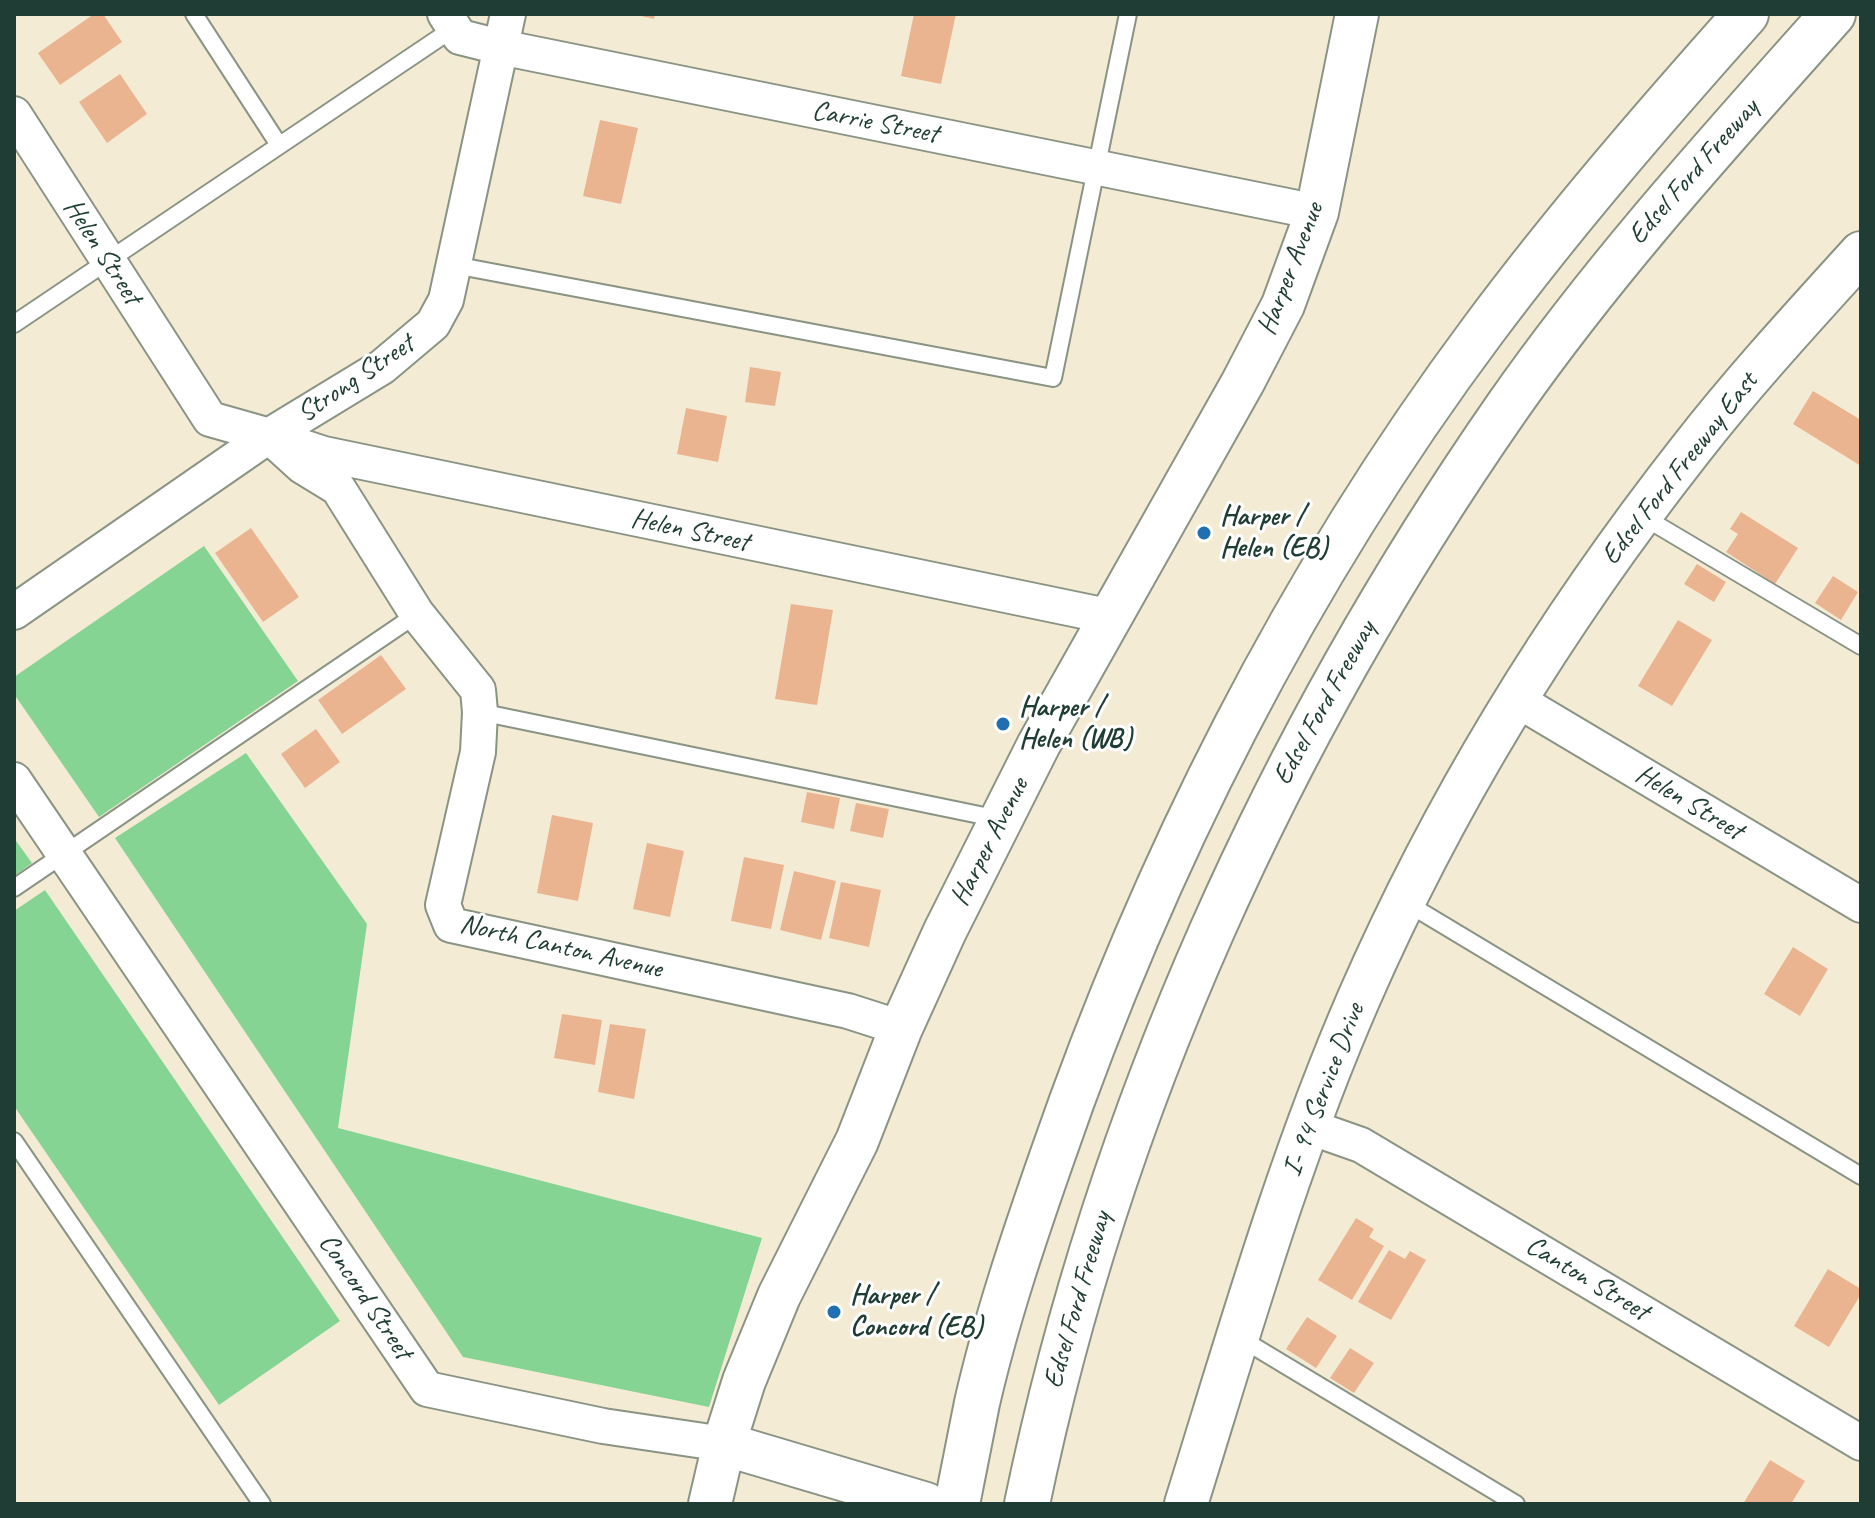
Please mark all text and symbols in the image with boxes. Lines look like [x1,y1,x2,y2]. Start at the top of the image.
street label: Edsel Ford Freeway [1622,92,1766,252]
street label: Carrie Street [809,94,941,152]
street label: Helen Street [55,193,149,311]
street label: Harper Avenue [1250,198,1332,340]
street label: Strong Street [291,328,421,430]
street label: Edsel Ford Freeway East [1595,366,1765,572]
place label: Harper / Helen (EB) [1220,500,1328,566]
street label: Helen Street [628,502,752,560]
marker: Harper / Helen (EB) [1195,524,1213,542]
street label: Edsel Ford Freeway [1266,615,1384,791]
place label: Harper / Helen (WB) [1019,691,1132,757]
marker: Harper / Helen (WB) [994,715,1012,733]
street label: Helen Street [1629,758,1749,848]
street label: Harper Avenue [943,772,1037,912]
street label: North Canton Avenue [457,907,665,987]
street label: I- 94 Service Drive [1276,999,1372,1181]
street label: Edsel Ford Freeway [1037,1208,1119,1392]
street label: Concord Street [311,1228,419,1366]
street label: Canton Street [1519,1229,1655,1329]
place label: Harper / Concord (EB) [850,1279,983,1345]
marker: Harper / Concord (EB) [825,1303,843,1321]

